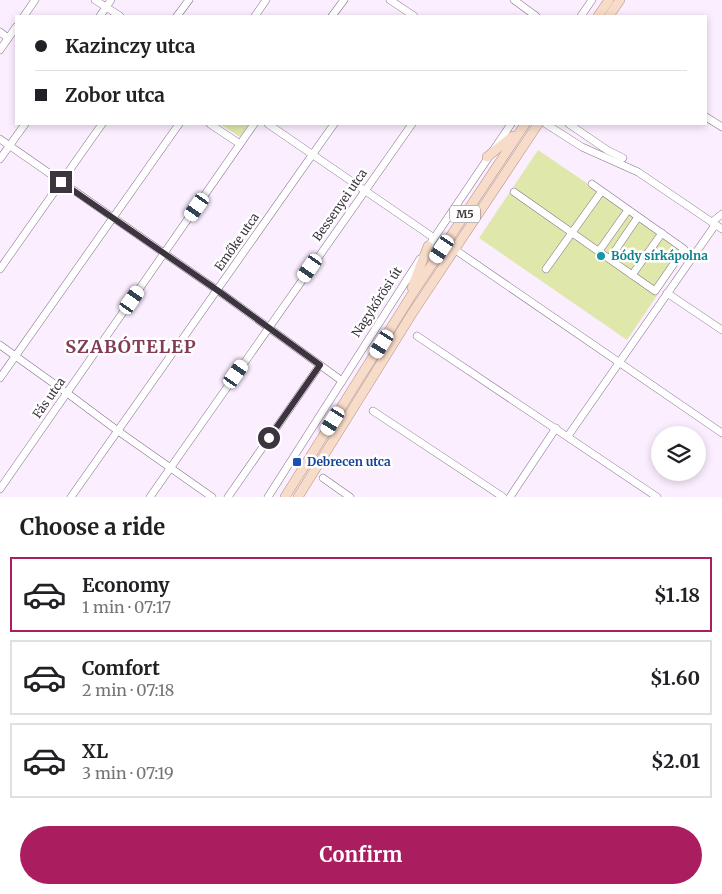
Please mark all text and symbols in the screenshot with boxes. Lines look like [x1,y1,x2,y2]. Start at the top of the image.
text: Kazinczy utca [65,34,195,58]
text: Zobor utca [65,83,165,107]
street label: Bessenyei utca [309,165,370,244]
route end [50,171,72,193]
car [182,190,211,224]
road number: M5 [450,205,480,222]
street label: Emőke utca [211,209,262,274]
car [427,232,456,266]
place label: Bódy sírkápolna [611,248,708,263]
marker: Bódy sírkápolna [595,250,607,262]
car [295,251,324,285]
street label: Nagykőrösi út [348,264,405,340]
car [117,283,146,317]
car [367,327,396,361]
district label: SZABÓTELEP [65,335,197,358]
car [221,357,250,391]
street label: Fás utca [29,374,68,421]
car [318,404,347,438]
map controls [651,426,706,481]
button: layers [651,426,706,481]
route start [258,427,280,449]
place label: Debrecen utca [307,454,391,469]
marker: Debrecen utca [291,456,303,468]
text: Choose a ride [20,513,165,541]
icon: car [22,572,67,617]
text: Economy [82,573,170,597]
text: $1.18 [654,583,700,607]
text: 1 min · 07:17 [82,597,171,617]
icon: car [22,655,67,700]
text: Comfort [82,656,160,680]
text: $1.60 [650,666,700,690]
text: 2 min · 07:18 [82,680,174,700]
icon: car [22,738,67,783]
text: XL [82,739,108,763]
text: $2.01 [651,749,700,773]
text: 3 min · 07:19 [82,763,174,783]
button: Confirm [20,826,702,884]

